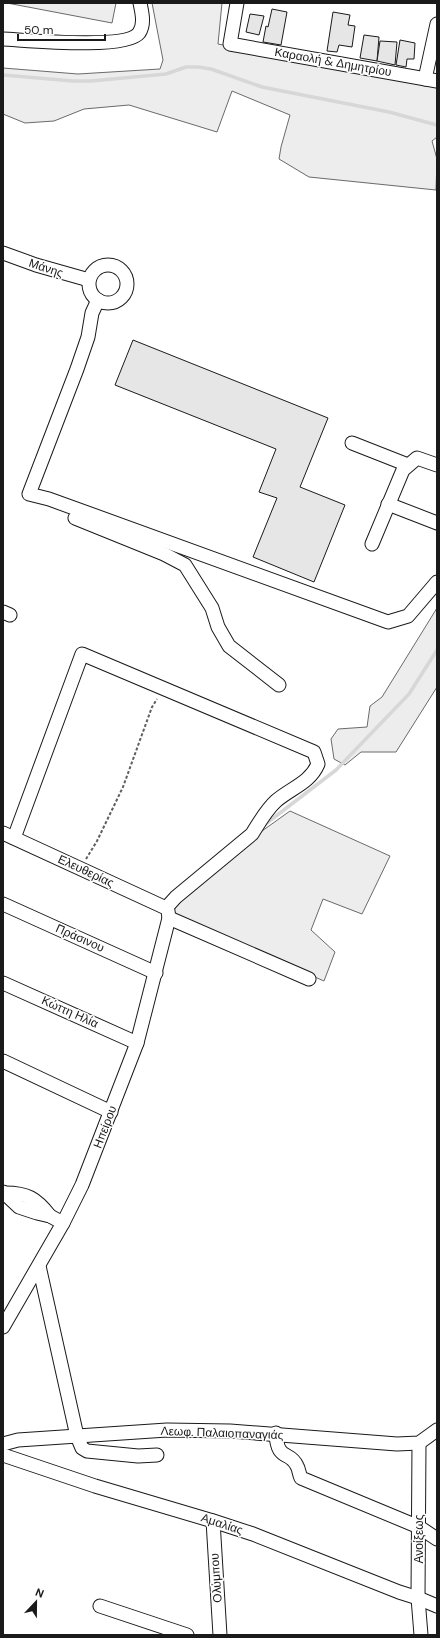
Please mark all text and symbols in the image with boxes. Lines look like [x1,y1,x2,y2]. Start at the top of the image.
scale bar [18,16,105,42]
text: 50 m [24,22,53,38]
street label: Καραολή & Δημητρίου [273,44,393,80]
street label: Μάνης [27,255,66,281]
street label: Ελευθερίας [55,851,117,891]
street label: Πράσινου [53,920,107,956]
street label: Κώττη Ηλία [39,992,101,1032]
street label: Ηπείρου [90,1103,120,1151]
street label: Λεωφ. Παλαιοπαναγιάς [160,1423,284,1443]
street label: Αμαλίας [199,1510,245,1538]
street label: Ανοίξεως [411,1514,427,1564]
street label: Ολύμπου [206,1553,226,1603]
north arrow [16,1582,56,1622]
text: N [33,1585,46,1601]

